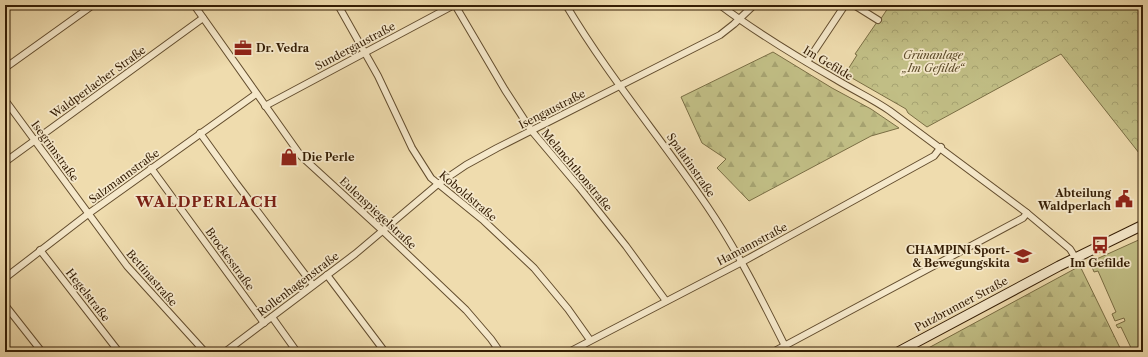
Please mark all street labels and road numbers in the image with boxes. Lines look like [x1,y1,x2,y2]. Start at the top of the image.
street label: Sundergaustraße [312,19,398,73]
street label: Waldperlacher Straße [47,43,148,122]
street label: Im Gefilde [801,43,855,83]
street label: Isengaustraße [516,86,588,132]
street label: Isegrimstraße [28,118,82,184]
street label: Melanchthonstraße [539,126,615,214]
street label: Spalatinstraße [664,130,718,200]
street label: Salzmannstraße [86,146,162,206]
street label: Koboldstraße [436,168,500,224]
street label: Eulenspiegelstraße [337,174,419,252]
street label: Hamannstraße [714,220,790,268]
street label: Brockesstraße [202,225,258,293]
street label: Bettinastraße [124,247,180,309]
street label: Rollenhagenstraße [254,249,342,319]
street label: Hegelstraße [63,266,113,324]
street label: Putzbrunner Straße [912,273,1010,335]

